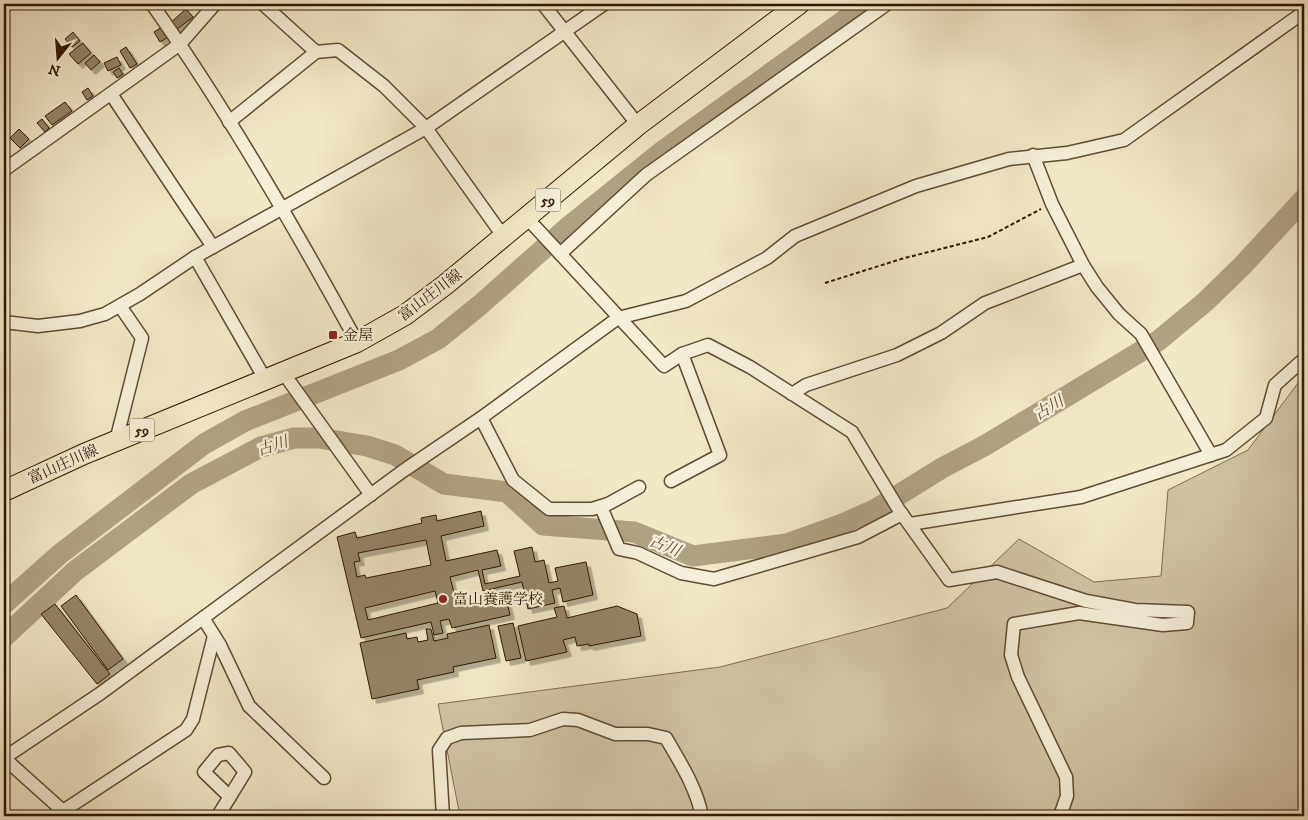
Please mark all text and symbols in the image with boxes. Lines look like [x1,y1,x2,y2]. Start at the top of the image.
north arrow [32,32,82,82]
text: N [46,59,63,80]
road number: 59 [536,188,560,212]
street label: 富山庄川線 [395,265,466,326]
place label: 金屋 [343,326,373,345]
marker: 金屋 [327,329,339,341]
water label: 古川 [1030,390,1069,425]
road number: 59 [130,418,154,442]
water label: 古川 [254,431,293,460]
street label: 富山庄川線 [25,441,101,488]
water label: 古川 [646,531,685,562]
place label: 富山養護学校 [453,590,543,609]
marker: 富山養護学校 [437,593,449,605]

